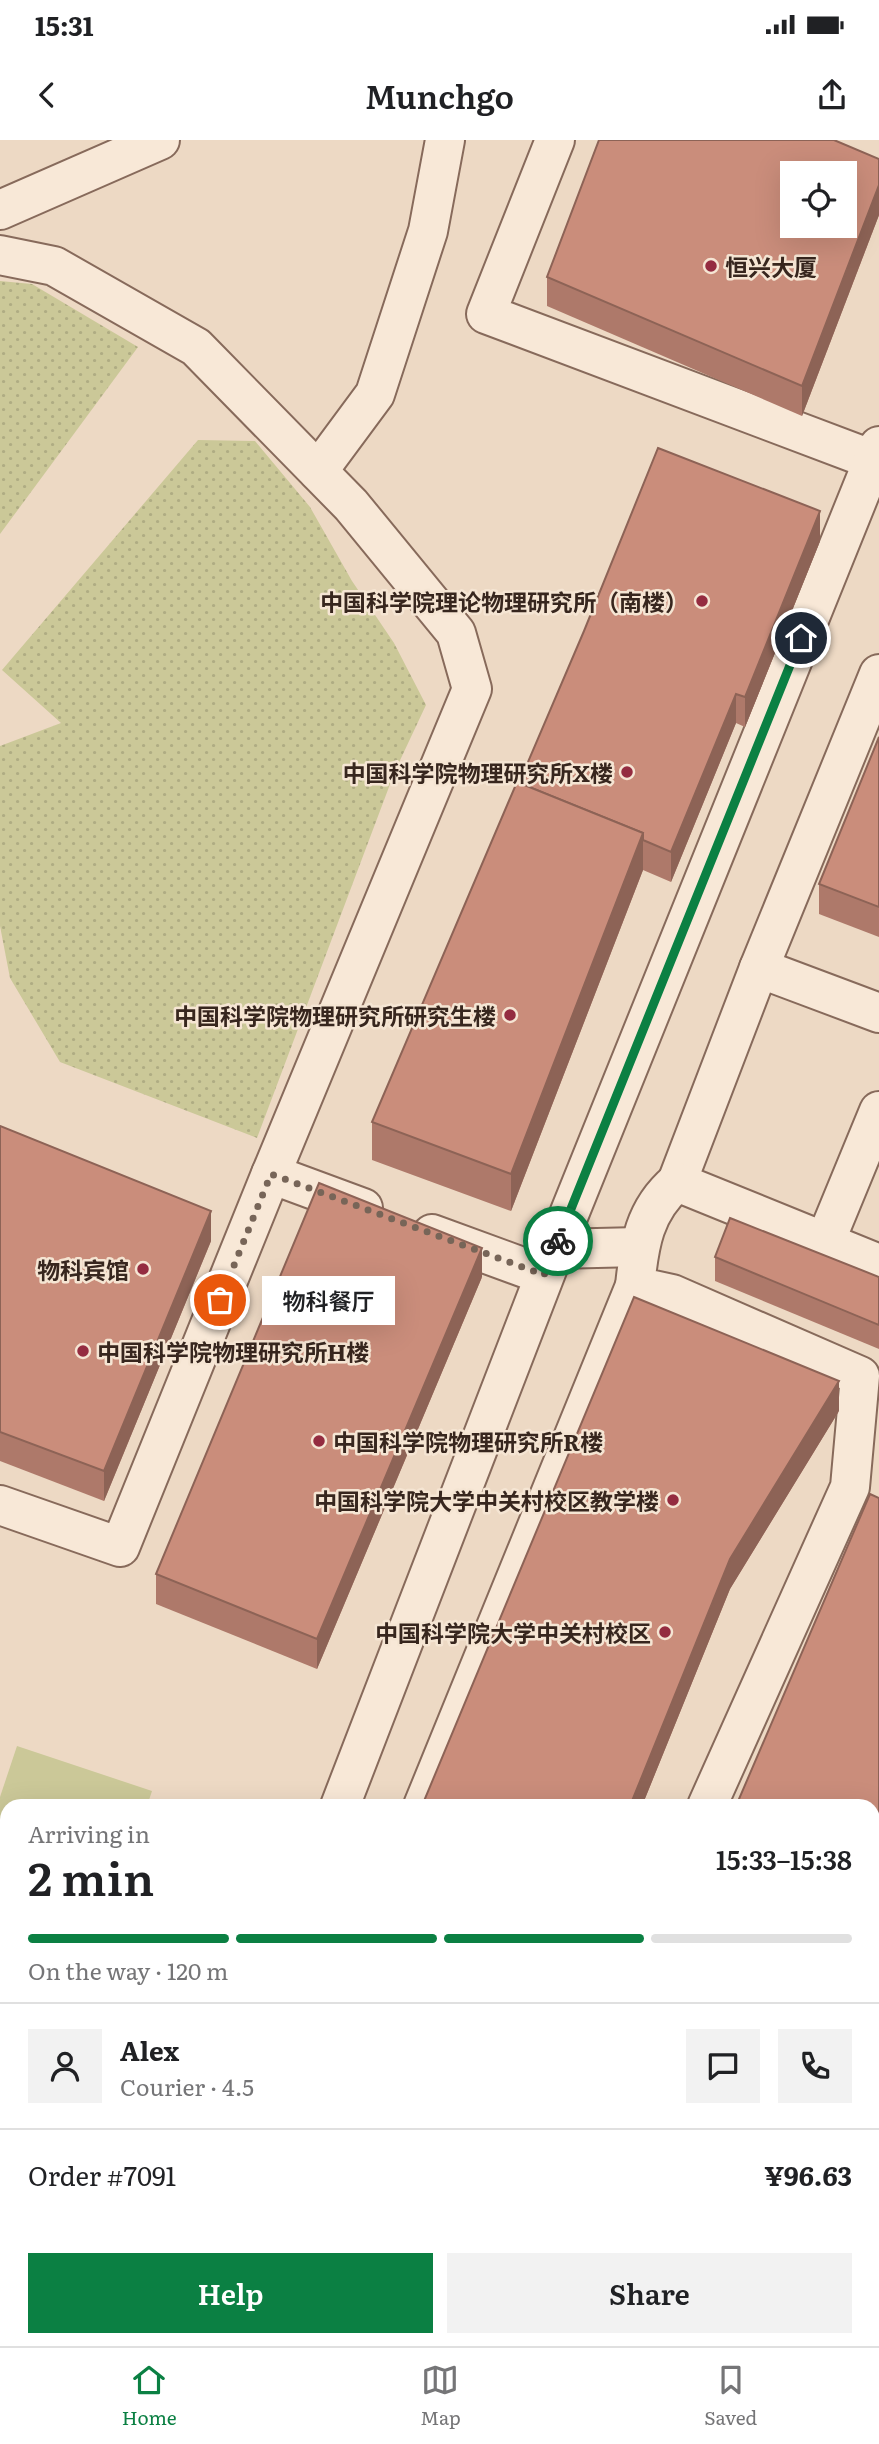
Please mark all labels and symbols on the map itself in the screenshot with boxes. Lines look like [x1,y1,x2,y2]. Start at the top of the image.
place label: 恒兴大厦 [725,249,817,283]
marker: 恒兴大厦 [703,258,719,274]
place label: 中国科学院理论物理研究所（南楼） [320,584,688,618]
marker: 中国科学院理论物理研究所（南楼） [694,593,710,609]
pin [771,608,831,668]
place label: 中国科学院物理研究所X楼 [343,755,613,789]
marker: 中国科学院物理研究所X楼 [619,764,635,780]
place label: 中国科学院物理研究所研究生楼 [174,998,496,1032]
marker: 中国科学院物理研究所研究生楼 [502,1007,518,1023]
courier [523,1206,593,1276]
place label: 物科宾馆 [37,1252,129,1286]
marker: 物科宾馆 [135,1261,151,1277]
pin [190,1270,250,1330]
callout: 物科餐厅 [262,1276,395,1324]
place label: 中国科学院物理研究所H楼 [97,1334,369,1368]
marker: 中国科学院物理研究所H楼 [75,1343,91,1359]
place label: 中国科学院物理研究所R楼 [333,1424,603,1458]
marker: 中国科学院物理研究所R楼 [311,1433,327,1449]
place label: 中国科学院大学中关村校区教学楼 [314,1483,659,1517]
marker: 中国科学院大学中关村校区教学楼 [665,1492,681,1508]
place label: 中国科学院大学中关村校区 [375,1615,651,1649]
marker: 中国科学院大学中关村校区 [657,1624,673,1640]

